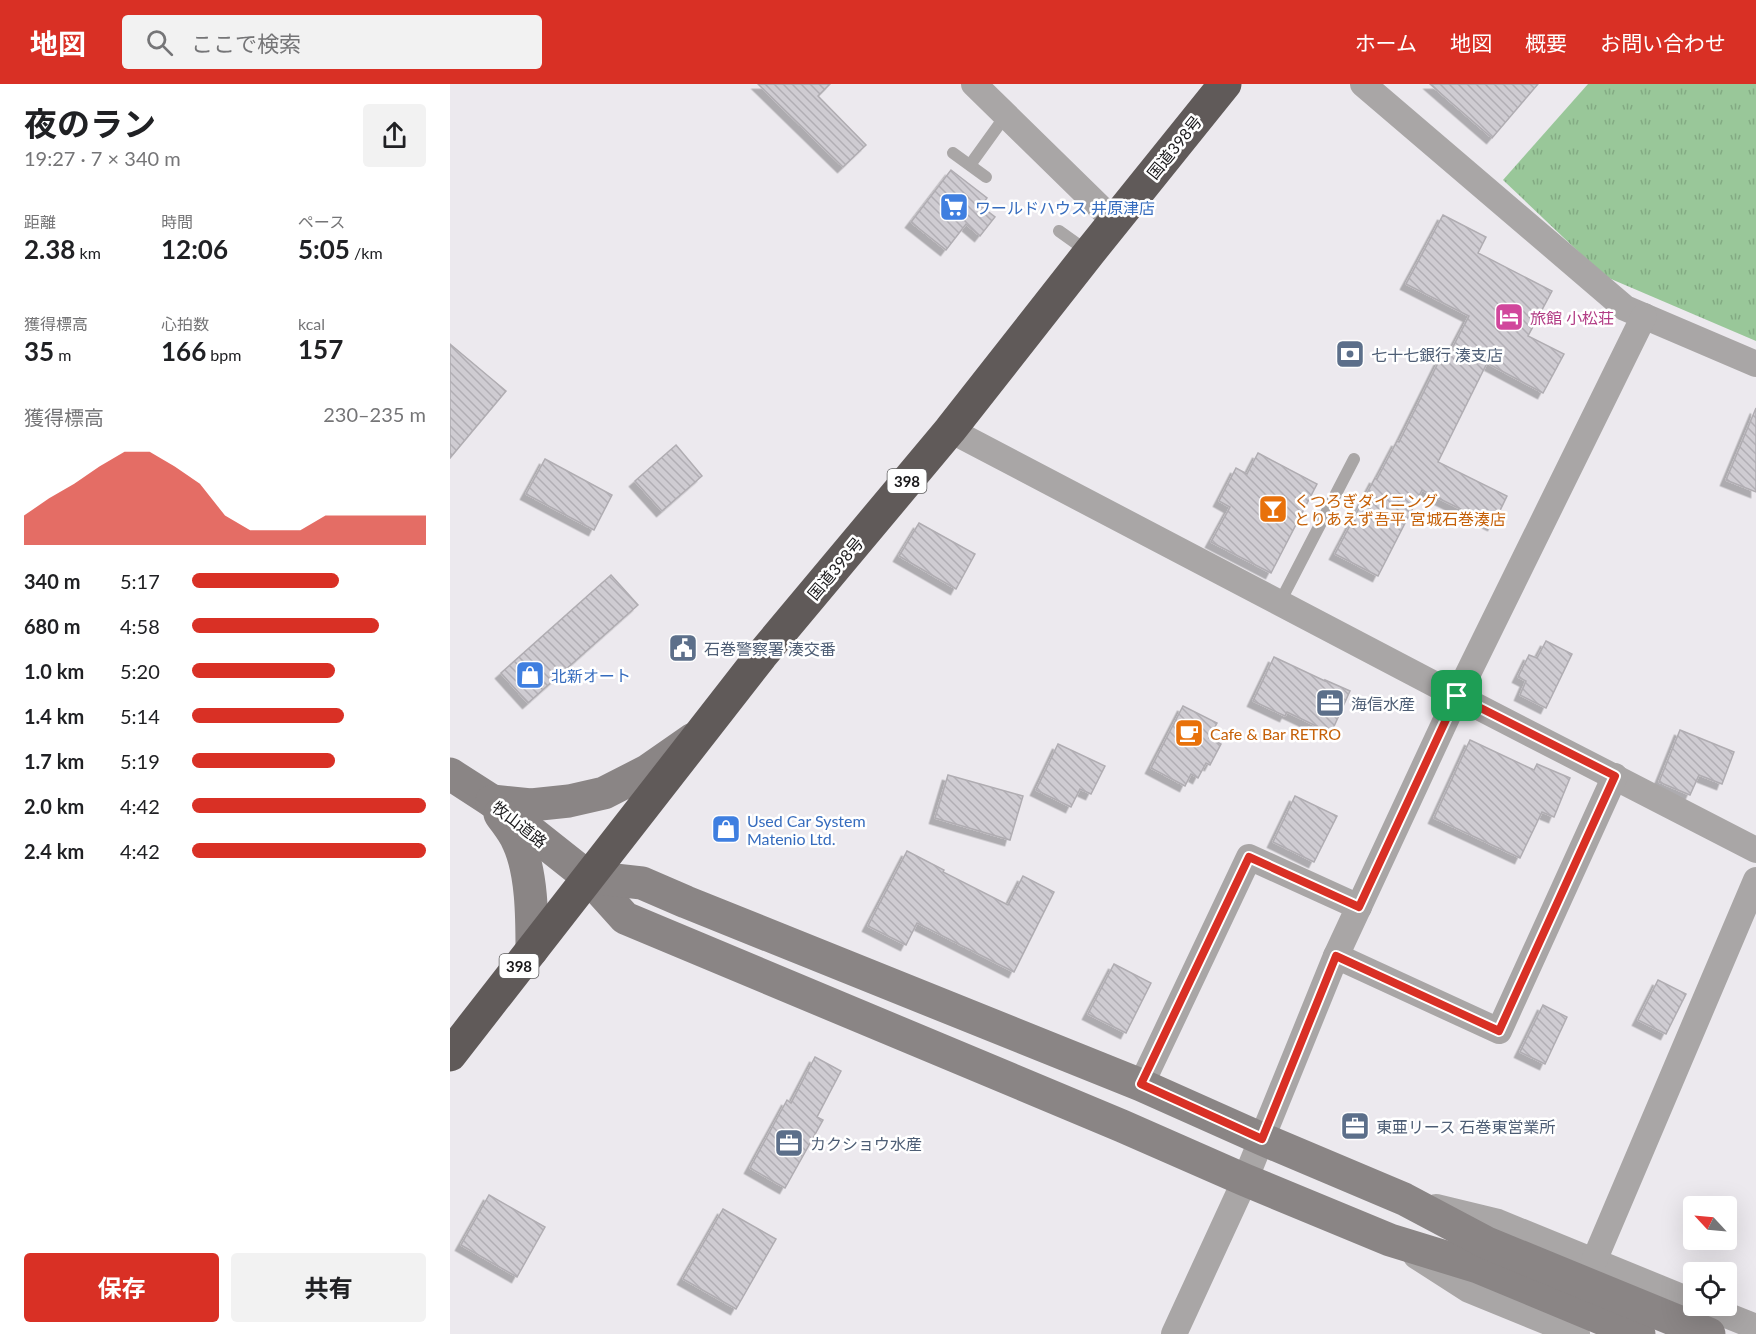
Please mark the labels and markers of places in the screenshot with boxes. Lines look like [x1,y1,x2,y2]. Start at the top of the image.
supermarket icon: ワールドハウス 井原津店 [938,191,970,223]
place label: ワールドハウス 井原津店 [975,198,1155,217]
hotel icon: 旅館 小松荘 [1493,301,1525,333]
place label: 旅館 小松荘 [1530,308,1614,327]
bank icon: 七十七銀行 湊支店 [1334,338,1366,370]
place label: 七十七銀行 湊支店 [1371,345,1503,364]
place label: くつろぎダイニング とりあえず吾平 宮城石巻湊店 [1294,491,1506,528]
bar icon: くつろぎダイニング とりあえず吾平 宮城石巻湊店 [1257,493,1289,525]
public building icon: 石巻警察署 湊交番 [667,632,699,664]
place label: 石巻警察署 湊交番 [704,639,836,658]
shop icon: 北新オート [514,659,546,691]
place label: 北新オート [551,666,631,685]
pin [1431,670,1482,721]
office icon: 海信水産 [1314,687,1346,719]
place label: 海信水産 [1351,694,1415,713]
cafe icon: Cafe & Bar RETRO [1173,717,1205,749]
place label: Cafe & Bar RETRO [1210,724,1341,743]
place label: Used Car System Matenio Ltd. [747,811,866,848]
shop icon: Used Car System Matenio Ltd. [710,813,742,845]
office icon: 東亜リース 石巻東営業所 [1339,1110,1371,1142]
place label: 東亜リース 石巻東営業所 [1376,1117,1555,1136]
office icon: カクショウ水産 [773,1127,805,1159]
place label: カクショウ水産 [810,1134,922,1153]

